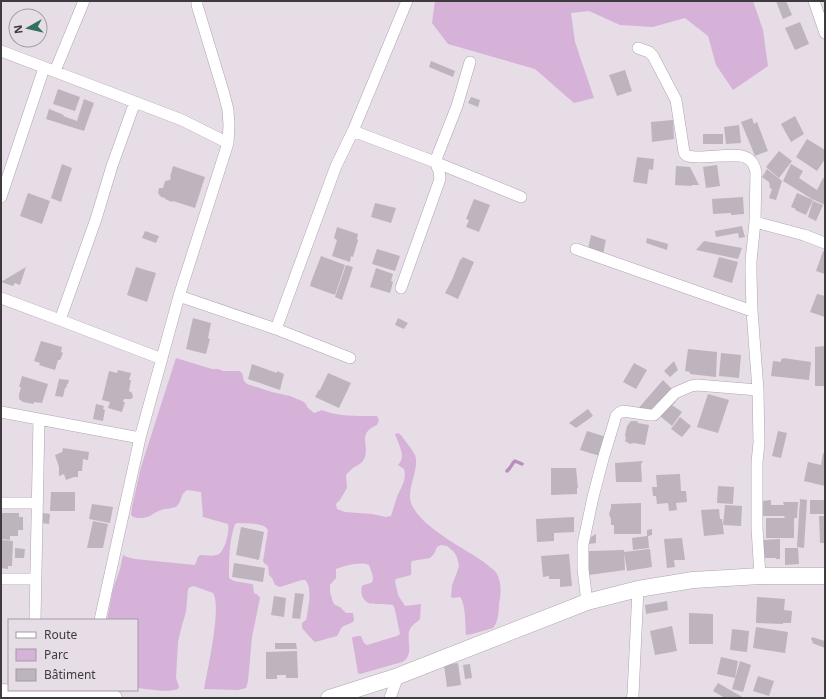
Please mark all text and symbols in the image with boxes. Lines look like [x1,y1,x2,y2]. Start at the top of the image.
north arrow [8,8,48,48]
text: N [10,24,26,35]
legend [8,619,138,691]
text: Route [44,626,77,643]
text: Parc [44,646,69,663]
text: Bâtiment [44,666,96,683]

